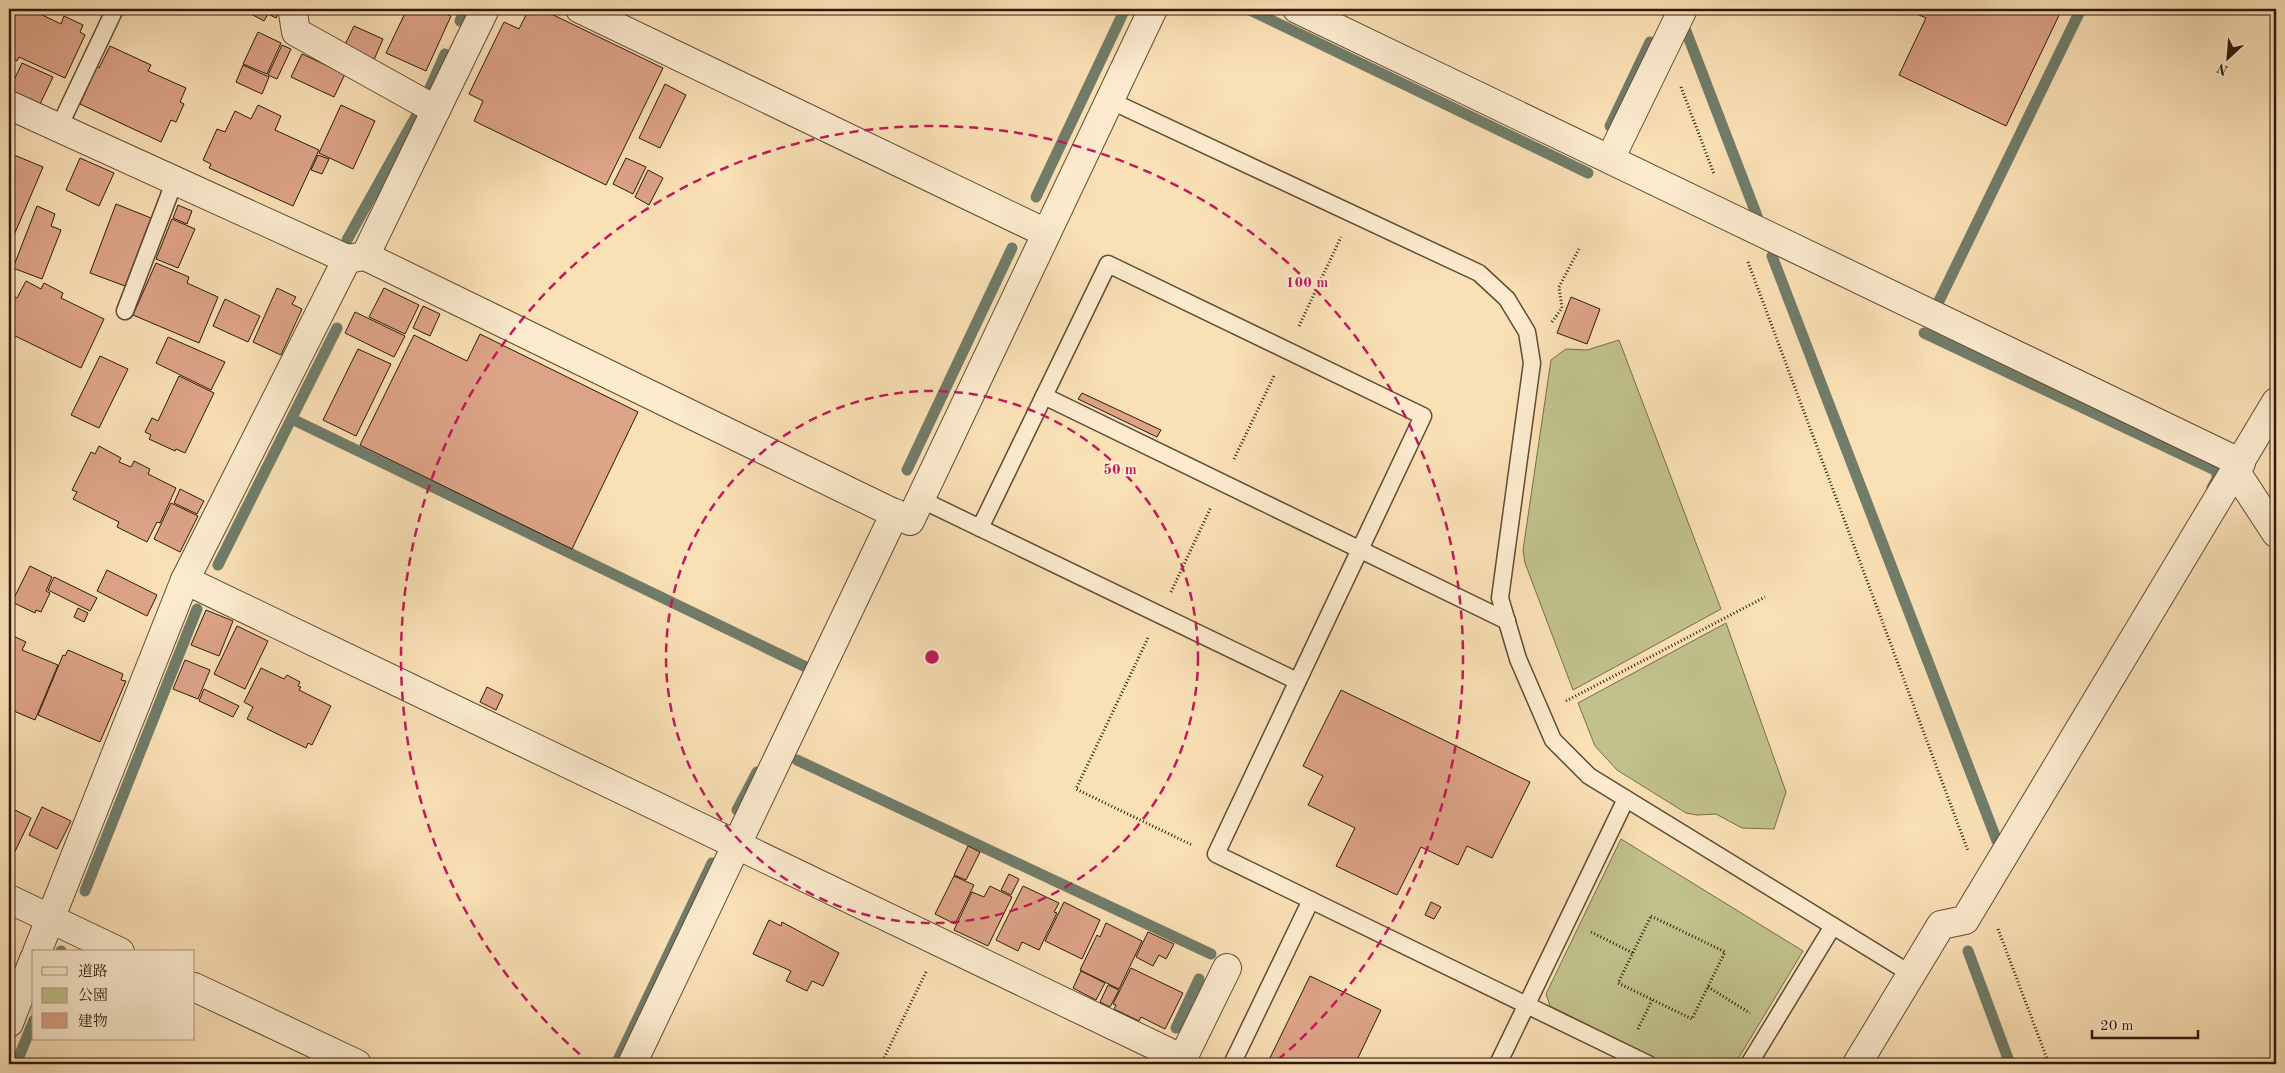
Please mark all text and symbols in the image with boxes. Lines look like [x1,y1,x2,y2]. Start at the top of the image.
north arrow [2202,32,2252,82]
text: N [2215,60,2231,77]
text: 100 m [1286,276,1328,291]
text: 50 m [1103,463,1137,478]
centre of rings [923,648,941,666]
legend [32,950,195,1040]
text: 道路 [78,963,108,980]
text: 公園 [78,987,108,1004]
scale bar [2092,1008,2199,1040]
text: 建物 [78,1013,108,1030]
text: 20 m [2100,1019,2134,1034]

